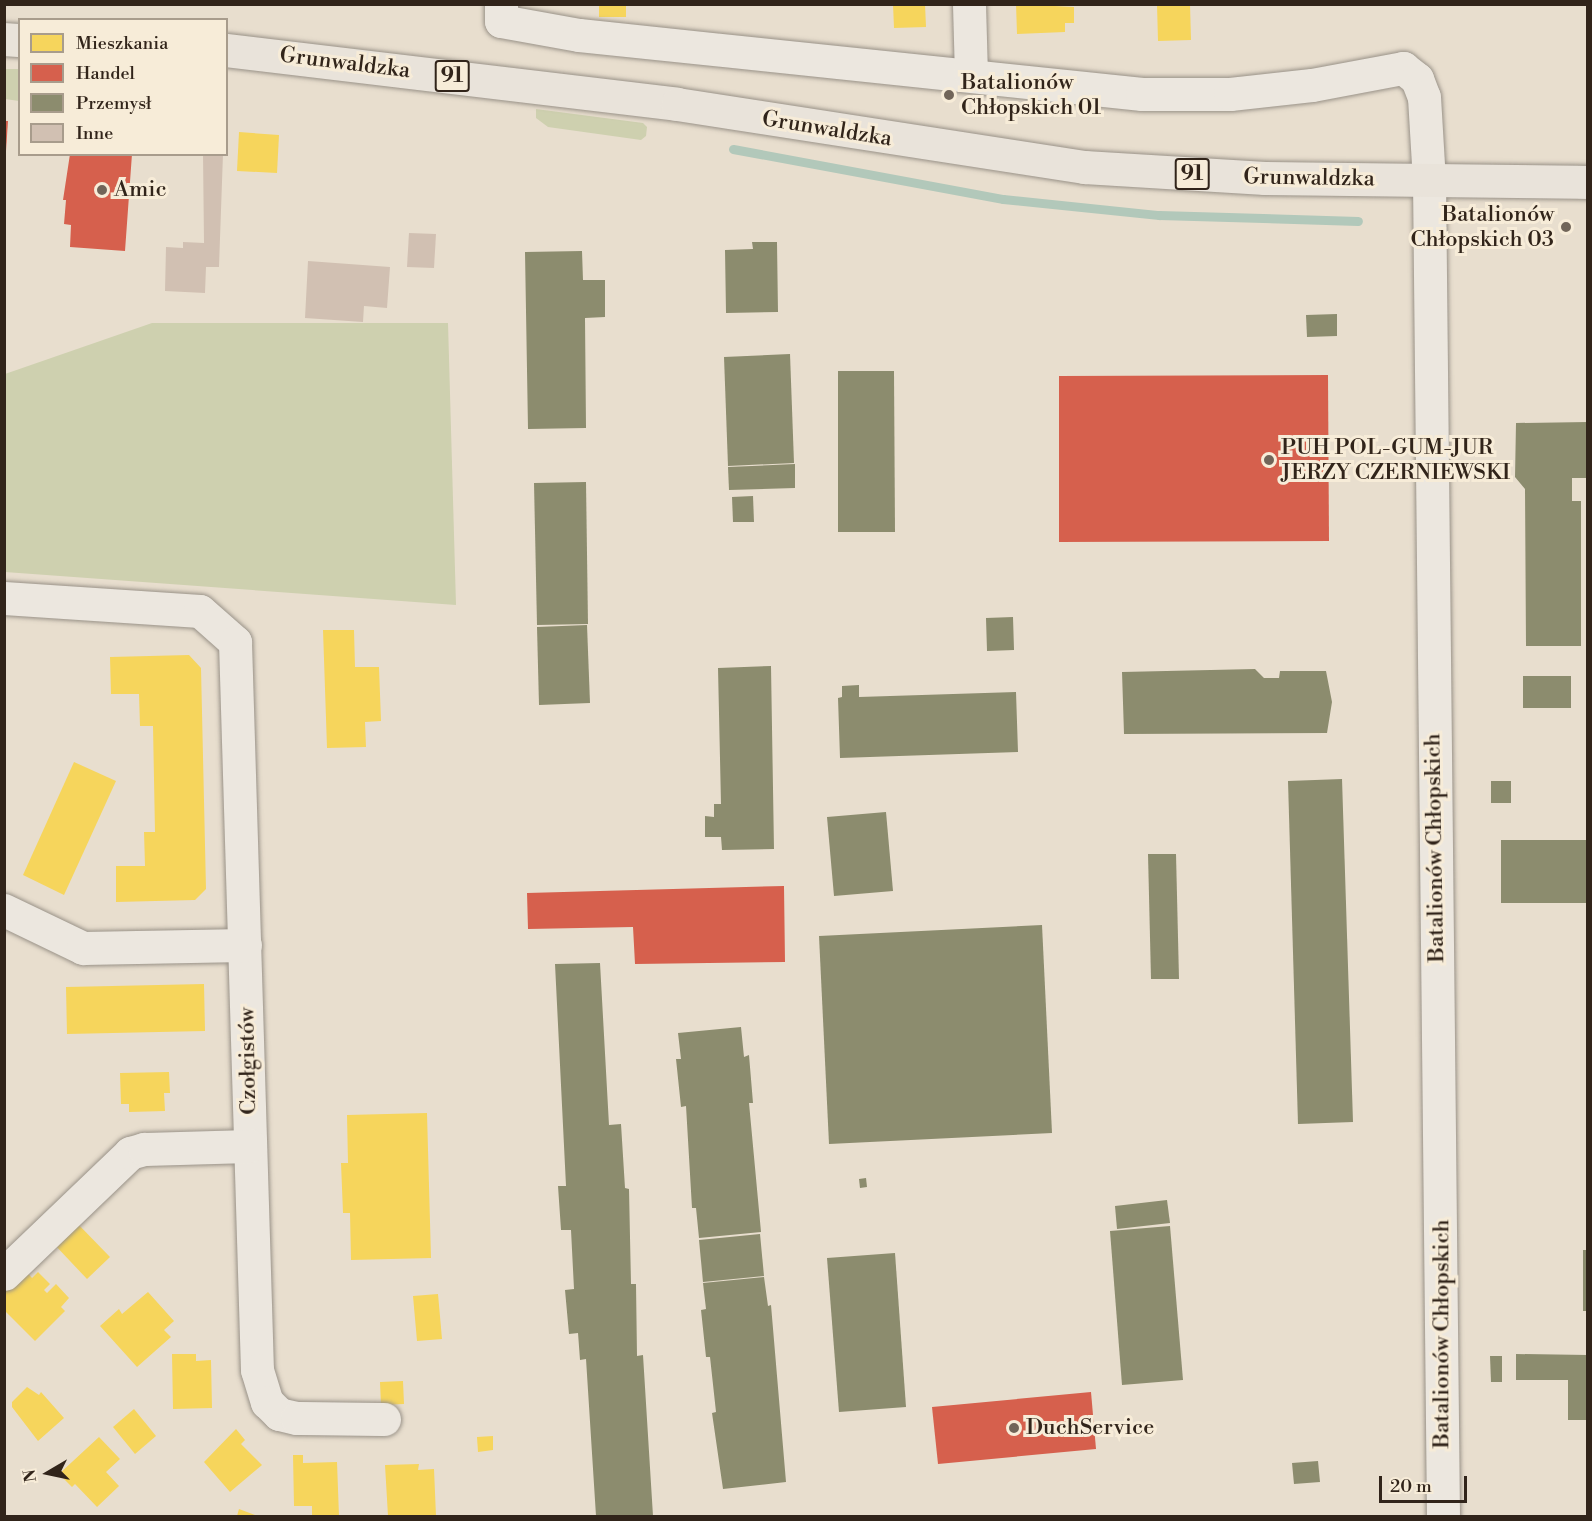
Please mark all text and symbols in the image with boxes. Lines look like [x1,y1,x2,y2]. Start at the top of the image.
legend [18,18,228,156]
text: Mieszkania [76,32,168,55]
street label: Grunwaldzka [278,42,412,84]
road number: 91 [434,58,470,94]
text: Handel [76,62,135,85]
place label: Batalionów Chłopskich 01 [961,69,1101,120]
marker: Batalionów Chłopskich 01 [942,88,956,102]
text: Przemysł [76,92,151,115]
street label: Grunwaldzka [760,106,894,152]
text: Inne [76,122,113,145]
road number: 91 [1174,156,1210,192]
street label: Grunwaldzka [1243,164,1375,192]
place label: Amic [114,177,167,203]
marker: Amic [95,183,109,197]
place label: Batalionów Chłopskich 03 [1410,201,1554,252]
marker: Batalionów Chłopskich 03 [1559,220,1573,234]
place label: PUH POL-GUM-JUR JERZY CZERNIEWSKI [1281,434,1510,486]
marker: PUH POL-GUM-JUR JERZY CZERNIEWSKI [1262,453,1276,467]
street label: Batalionów Chłopskich [1420,733,1450,963]
street label: Czołgistów [234,1007,262,1115]
street label: Batalionów Chłopskich [1429,1220,1455,1448]
place label: DuchService [1026,1415,1154,1441]
marker: DuchService [1007,1421,1021,1435]
north arrow [18,1443,78,1503]
scale bar [1382,1464,1470,1502]
text: N [19,1468,41,1484]
text: 20 m [1390,1475,1432,1498]

